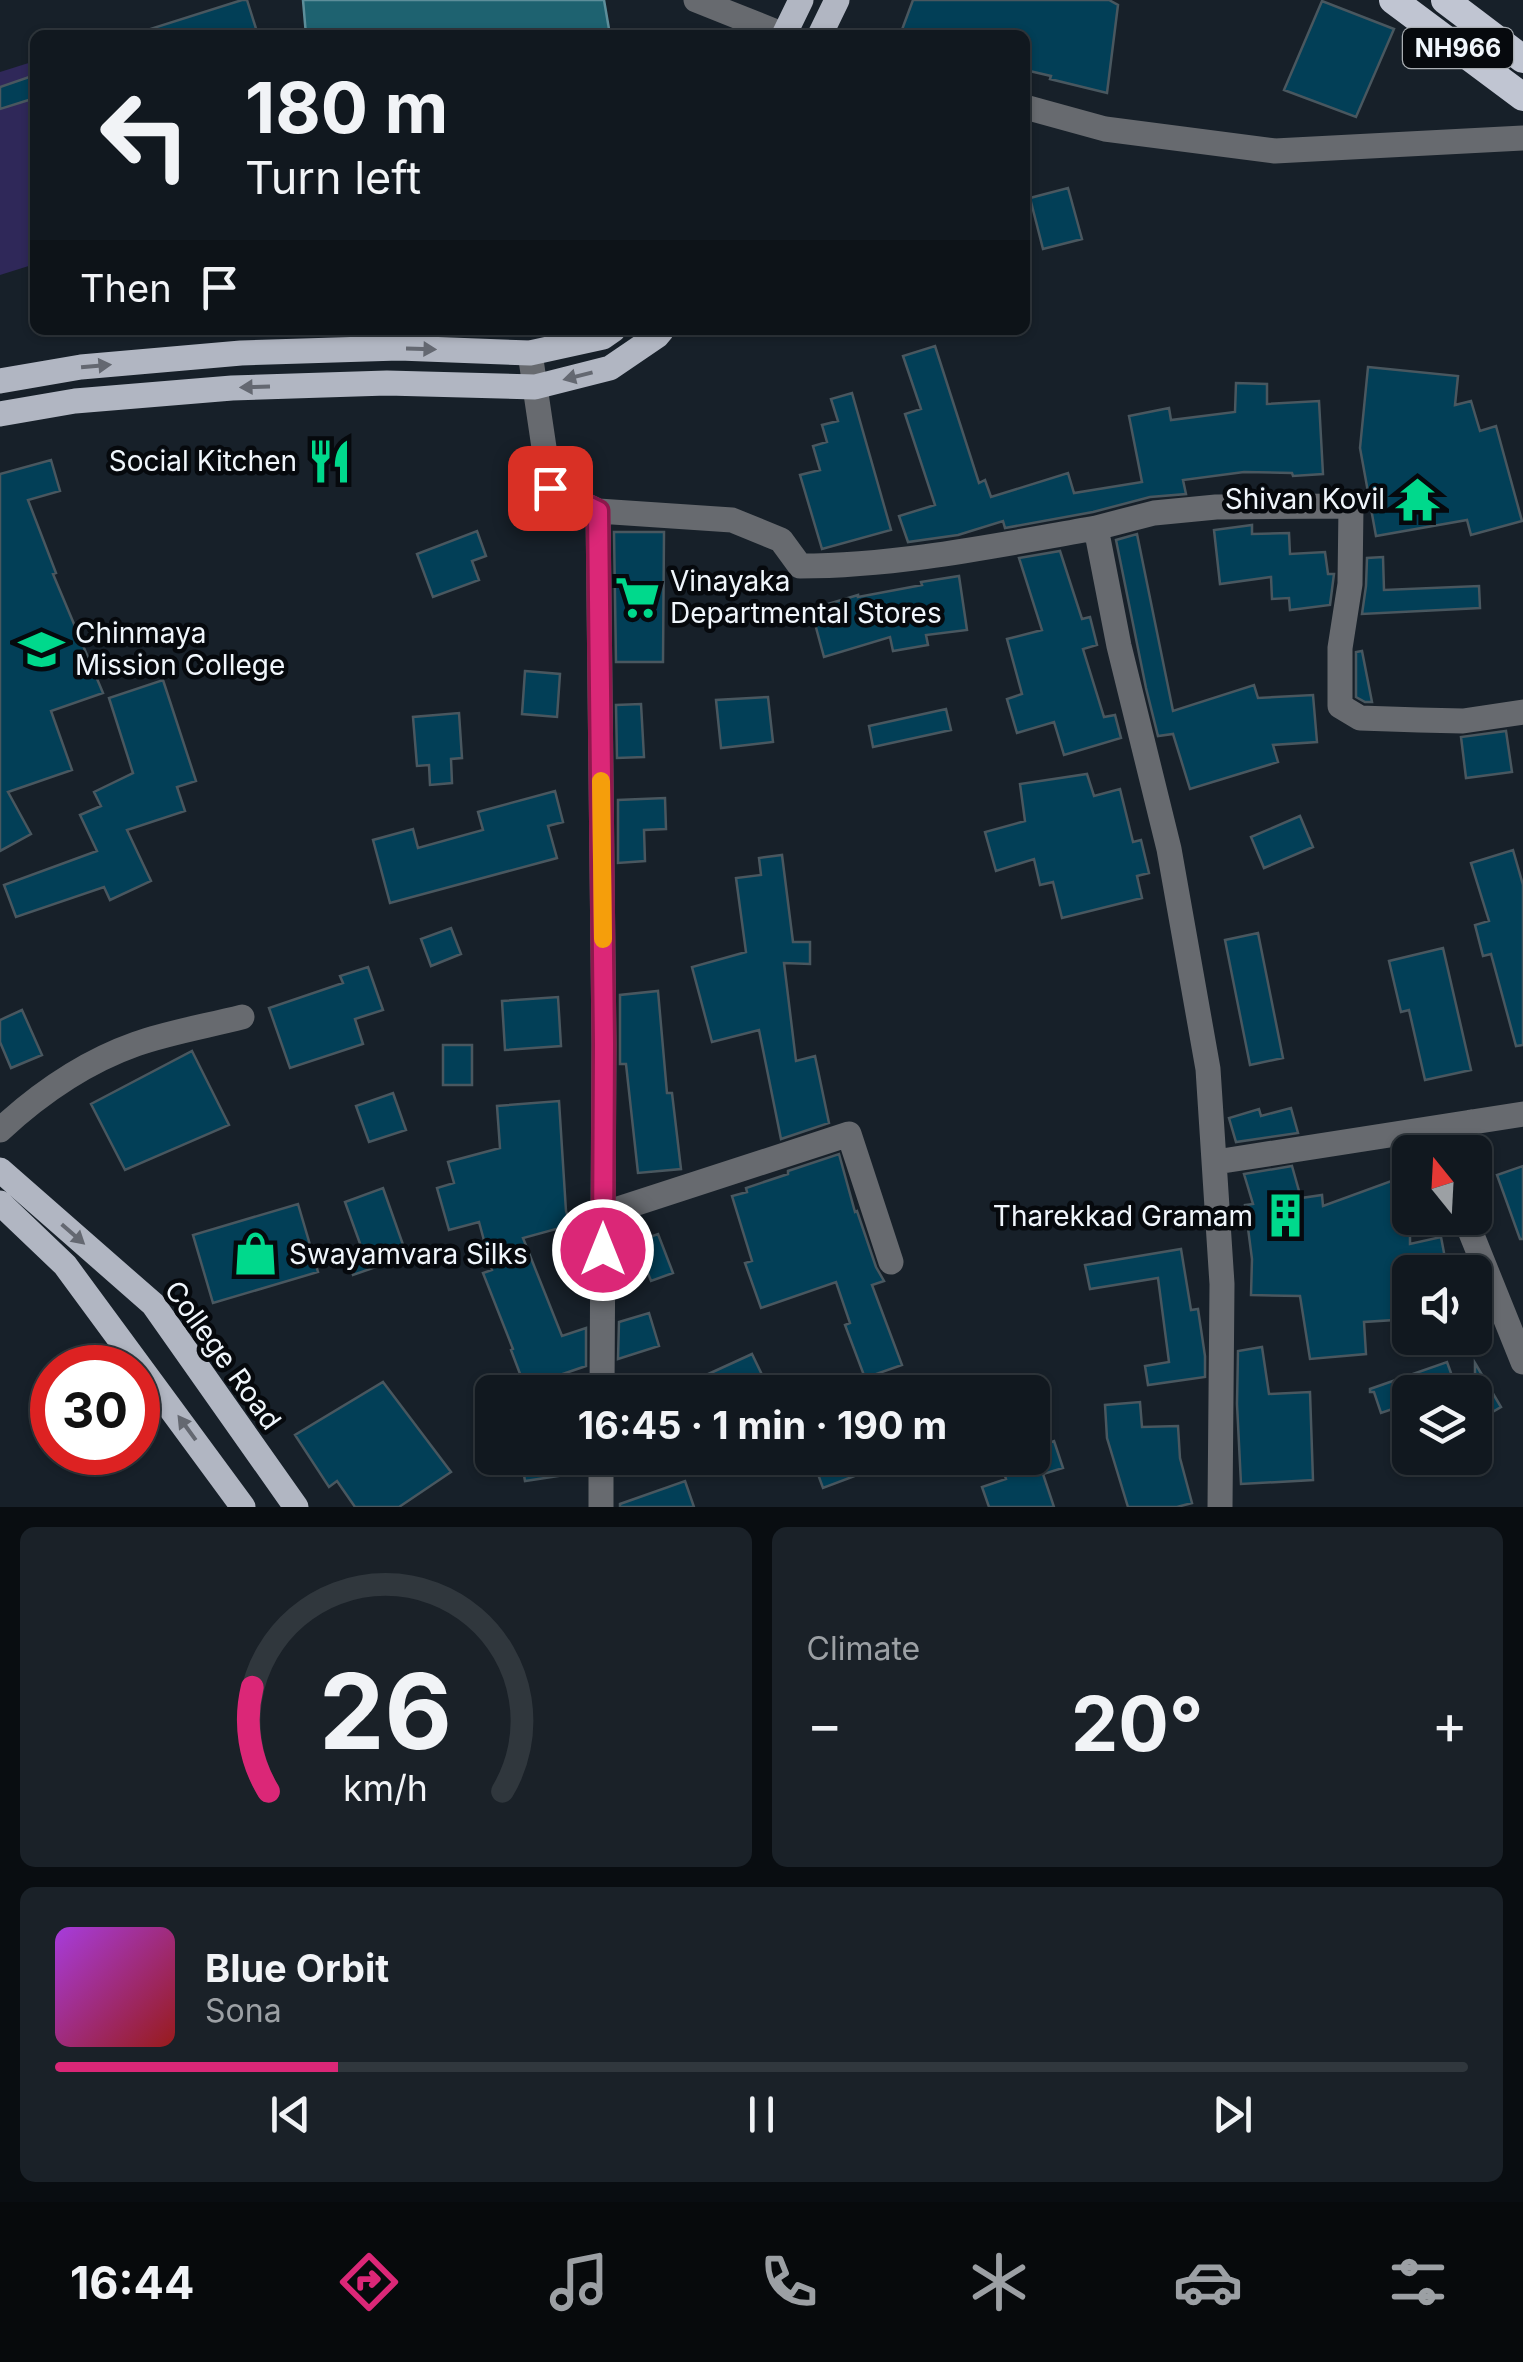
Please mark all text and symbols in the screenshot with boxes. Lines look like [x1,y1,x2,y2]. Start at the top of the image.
road number: NH966 [1403,28,1513,68]
text: 180 m [245,65,448,150]
icon: left [80,70,210,200]
text: Turn left [245,150,421,205]
icon: arrive [192,260,247,315]
text: Then [80,265,172,311]
one-way arrow [405,341,437,357]
one-way arrow [81,357,113,373]
one-way arrow [562,369,593,384]
one-way arrow [238,379,270,395]
restaurant icon: Social Kitchen [306,437,354,485]
place label: Social Kitchen [109,444,297,478]
pin [508,446,593,531]
icon: arrive [523,461,578,516]
temple icon: Shivan Kovil [1394,475,1442,523]
place label: Shivan Kovil [1225,482,1385,516]
place label: Vinayaka Departmental Stores [670,564,942,630]
supermarket icon: Vinayaka Departmental Stores [613,573,661,621]
place label: Chinmaya Mission College [75,616,285,682]
school or university icon: Chinmaya Mission College [18,625,66,673]
north arrow [1392,1135,1492,1235]
map controls [1392,1135,1492,1475]
building icon: Tharekkad Gramam [1262,1192,1310,1240]
position arrow [551,1198,655,1302]
place label: Tharekkad Gramam [993,1199,1253,1233]
one-way arrow [61,1223,86,1245]
shop icon: Swayamvara Silks [232,1230,280,1278]
place label: Swayamvara Silks [289,1237,528,1271]
button: sound [1392,1255,1492,1355]
street label: College Road [158,1274,288,1436]
speed limit sign: 30 [30,1345,160,1475]
button: layers [1392,1375,1492,1475]
text: 16:45 · 1 min · 190 m [578,1402,947,1448]
one-way arrow [177,1415,197,1441]
text: Climate [807,1629,920,1668]
text: 26 [319,1648,452,1774]
text: 20° [1071,1678,1203,1769]
text: − [807,1691,843,1757]
text: + [1432,1691,1468,1757]
text: km/h [343,1766,428,1810]
text: Blue Orbit [205,1945,389,1991]
text: Sona [205,1991,282,2030]
icon: previous [263,2087,318,2142]
icon: pause [734,2087,789,2142]
icon: next [1205,2087,1260,2142]
icon: directions [334,2247,404,2317]
icon: music [544,2247,614,2317]
icon: phone [754,2247,824,2317]
icon: climate [964,2247,1034,2317]
icon: car [1173,2247,1243,2317]
icon: filters [1383,2247,1453,2317]
text: 16:44 [70,2255,194,2310]

